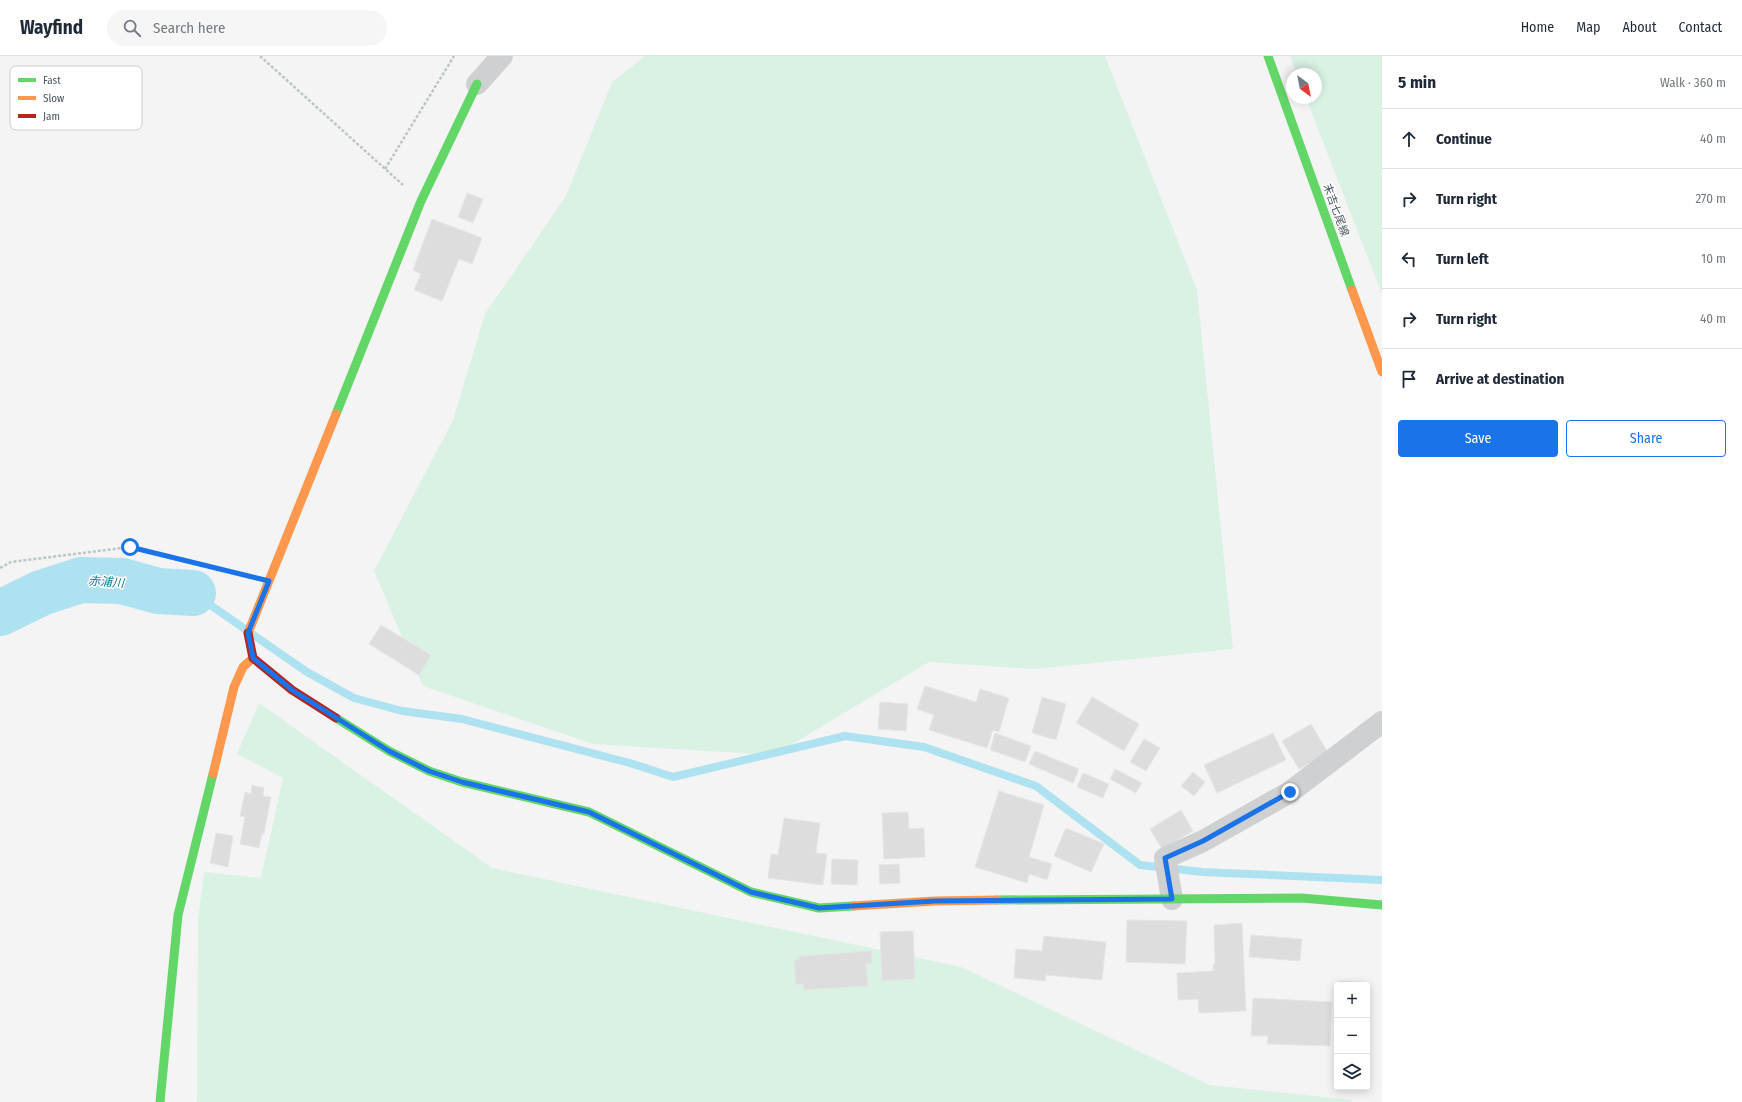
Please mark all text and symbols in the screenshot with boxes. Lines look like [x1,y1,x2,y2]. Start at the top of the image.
search box [107,10,387,46]
text: Wayfind [20,16,83,39]
icon: search [121,17,143,39]
text: Search here [153,19,225,37]
text: Home [1521,19,1554,36]
text: Map [1576,19,1600,36]
text: About [1622,19,1657,36]
text: Contact [1679,19,1722,36]
legend [10,66,142,130]
north arrow [1286,68,1322,104]
text: 5 min [1398,72,1436,93]
text: Fast [43,74,61,87]
text: Walk · 360 m [1660,75,1726,90]
text: Slow [43,92,64,105]
text: Jam [43,110,60,123]
icon: ahead [1398,128,1420,150]
text: Continue [1436,130,1492,148]
text: 40 m [1700,131,1726,146]
street label: 末吉七尾線 [1320,182,1352,238]
icon: right [1398,188,1420,210]
text: Turn right [1436,190,1497,208]
text: 270 m [1695,191,1726,206]
icon: left [1398,248,1420,270]
text: Turn left [1436,250,1489,268]
text: 10 m [1701,251,1726,266]
icon: right [1398,308,1420,330]
text: Turn right [1436,310,1497,328]
text: 40 m [1700,311,1726,326]
icon: arrive [1398,368,1420,390]
text: Arrive at destination [1436,370,1564,388]
button: Save [1398,420,1558,457]
button: Share [1566,420,1726,457]
route start [121,538,139,556]
water label: 赤浦川 [88,574,126,590]
route end [1281,783,1299,801]
map controls [1334,982,1370,1090]
button: + [1334,982,1370,1018]
button: − [1334,1018,1370,1054]
button: layers [1334,1054,1370,1090]

